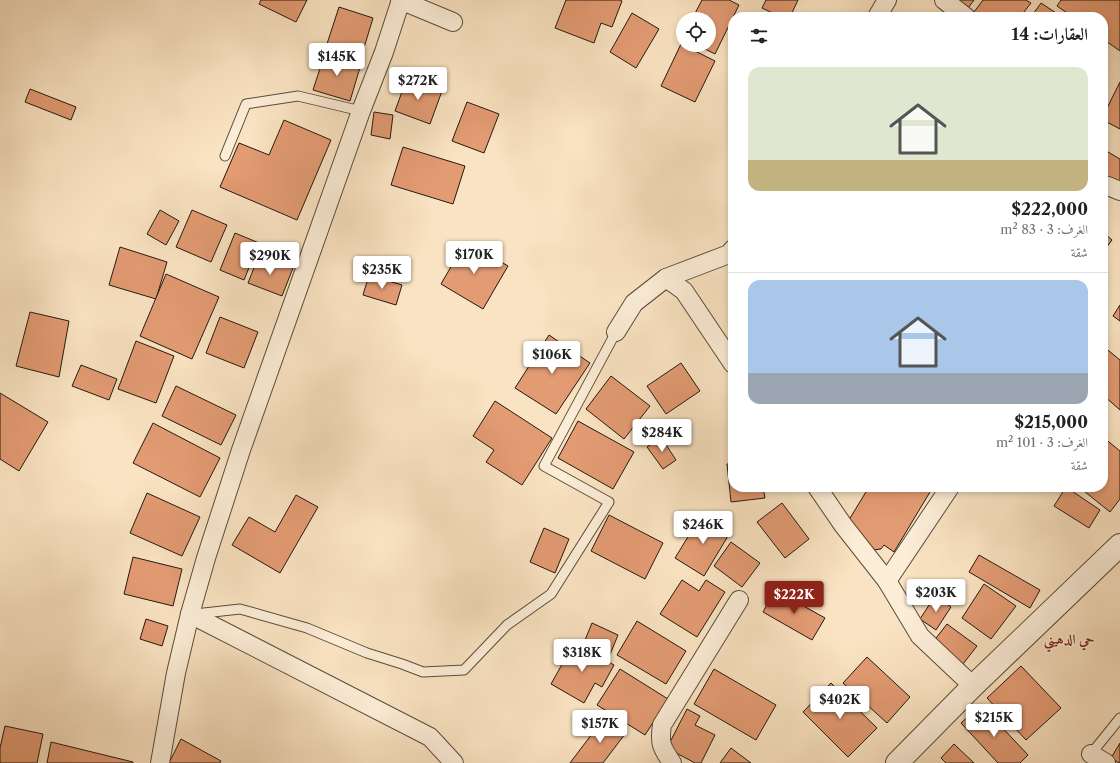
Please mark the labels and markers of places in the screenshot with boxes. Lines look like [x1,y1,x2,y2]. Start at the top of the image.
pin: $145K [309,43,365,77]
pin: $272K [390,67,446,101]
pin: $170K [446,241,502,275]
pin: $290K [242,242,298,276]
pin: $235K [354,256,410,290]
pin: $106K [524,341,580,375]
pin: $284K [634,419,690,453]
pin: $246K [675,511,731,545]
pin: $203K [908,579,964,613]
pin: $222K [766,581,822,615]
pin: $318K [554,639,610,673]
pin: $402K [812,686,868,720]
pin: $215K [966,704,1022,738]
pin: $157K [572,710,628,744]

